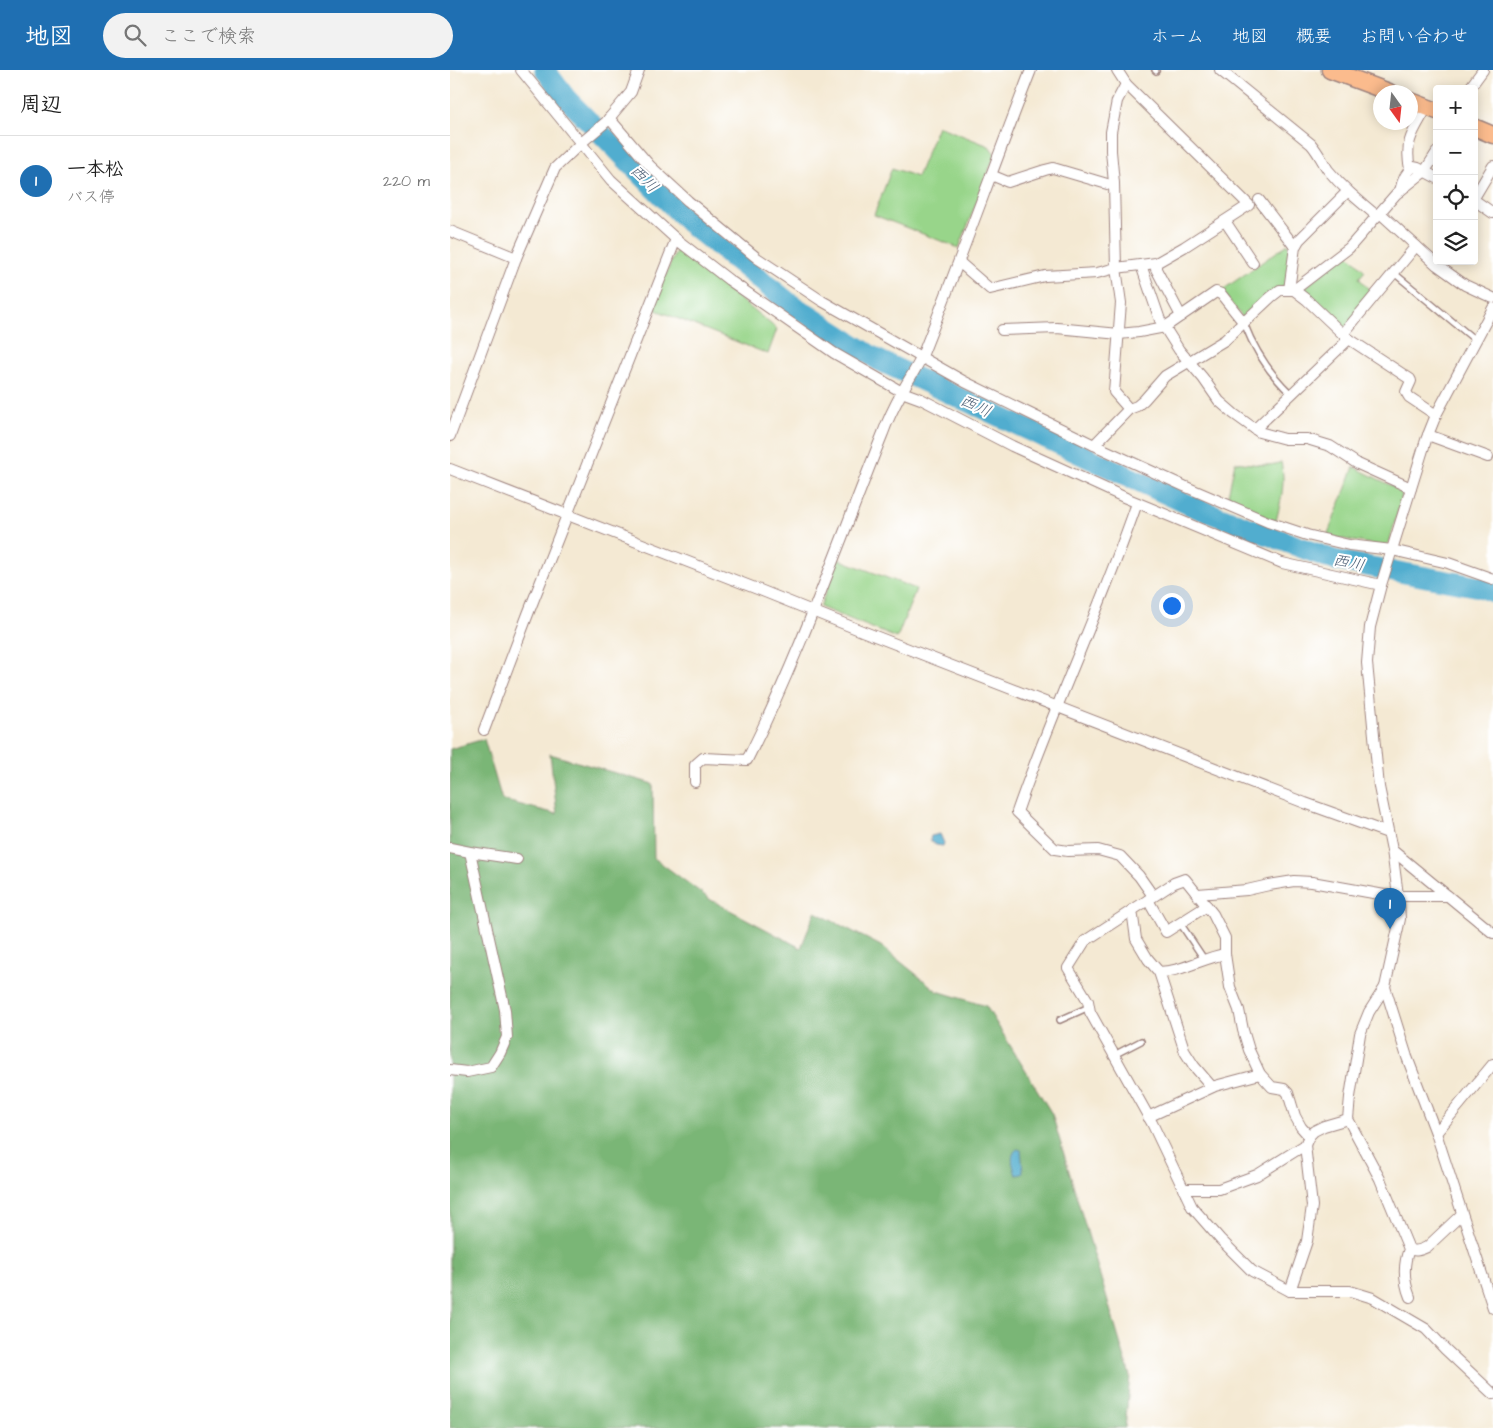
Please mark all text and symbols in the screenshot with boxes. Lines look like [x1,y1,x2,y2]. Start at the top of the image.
search box [103,13,453,58]
text: 地図 [25,20,73,54]
icon: search [121,21,149,49]
text: ここで検索 [161,23,256,50]
text: ホーム [1151,24,1204,49]
text: 地図 [1232,24,1268,49]
text: 概要 [1296,24,1332,49]
text: お問い合わせ [1360,24,1468,49]
north arrow [1373,85,1418,130]
map controls [1433,85,1478,265]
button: + [1433,85,1478,130]
text: 周辺 [20,90,62,119]
button: − [1433,130,1478,175]
text: 一本松 [67,156,124,183]
water label: 西川 [625,160,663,198]
text: 1 [35,170,37,192]
text: 220 m [383,170,430,192]
button: locate [1433,175,1478,220]
text: バス停 [67,186,115,208]
button: layers [1433,220,1478,265]
water label: 西川 [956,389,995,423]
water label: 西川 [1331,549,1367,577]
your location [1159,593,1185,619]
pin: 1 [1374,888,1406,929]

